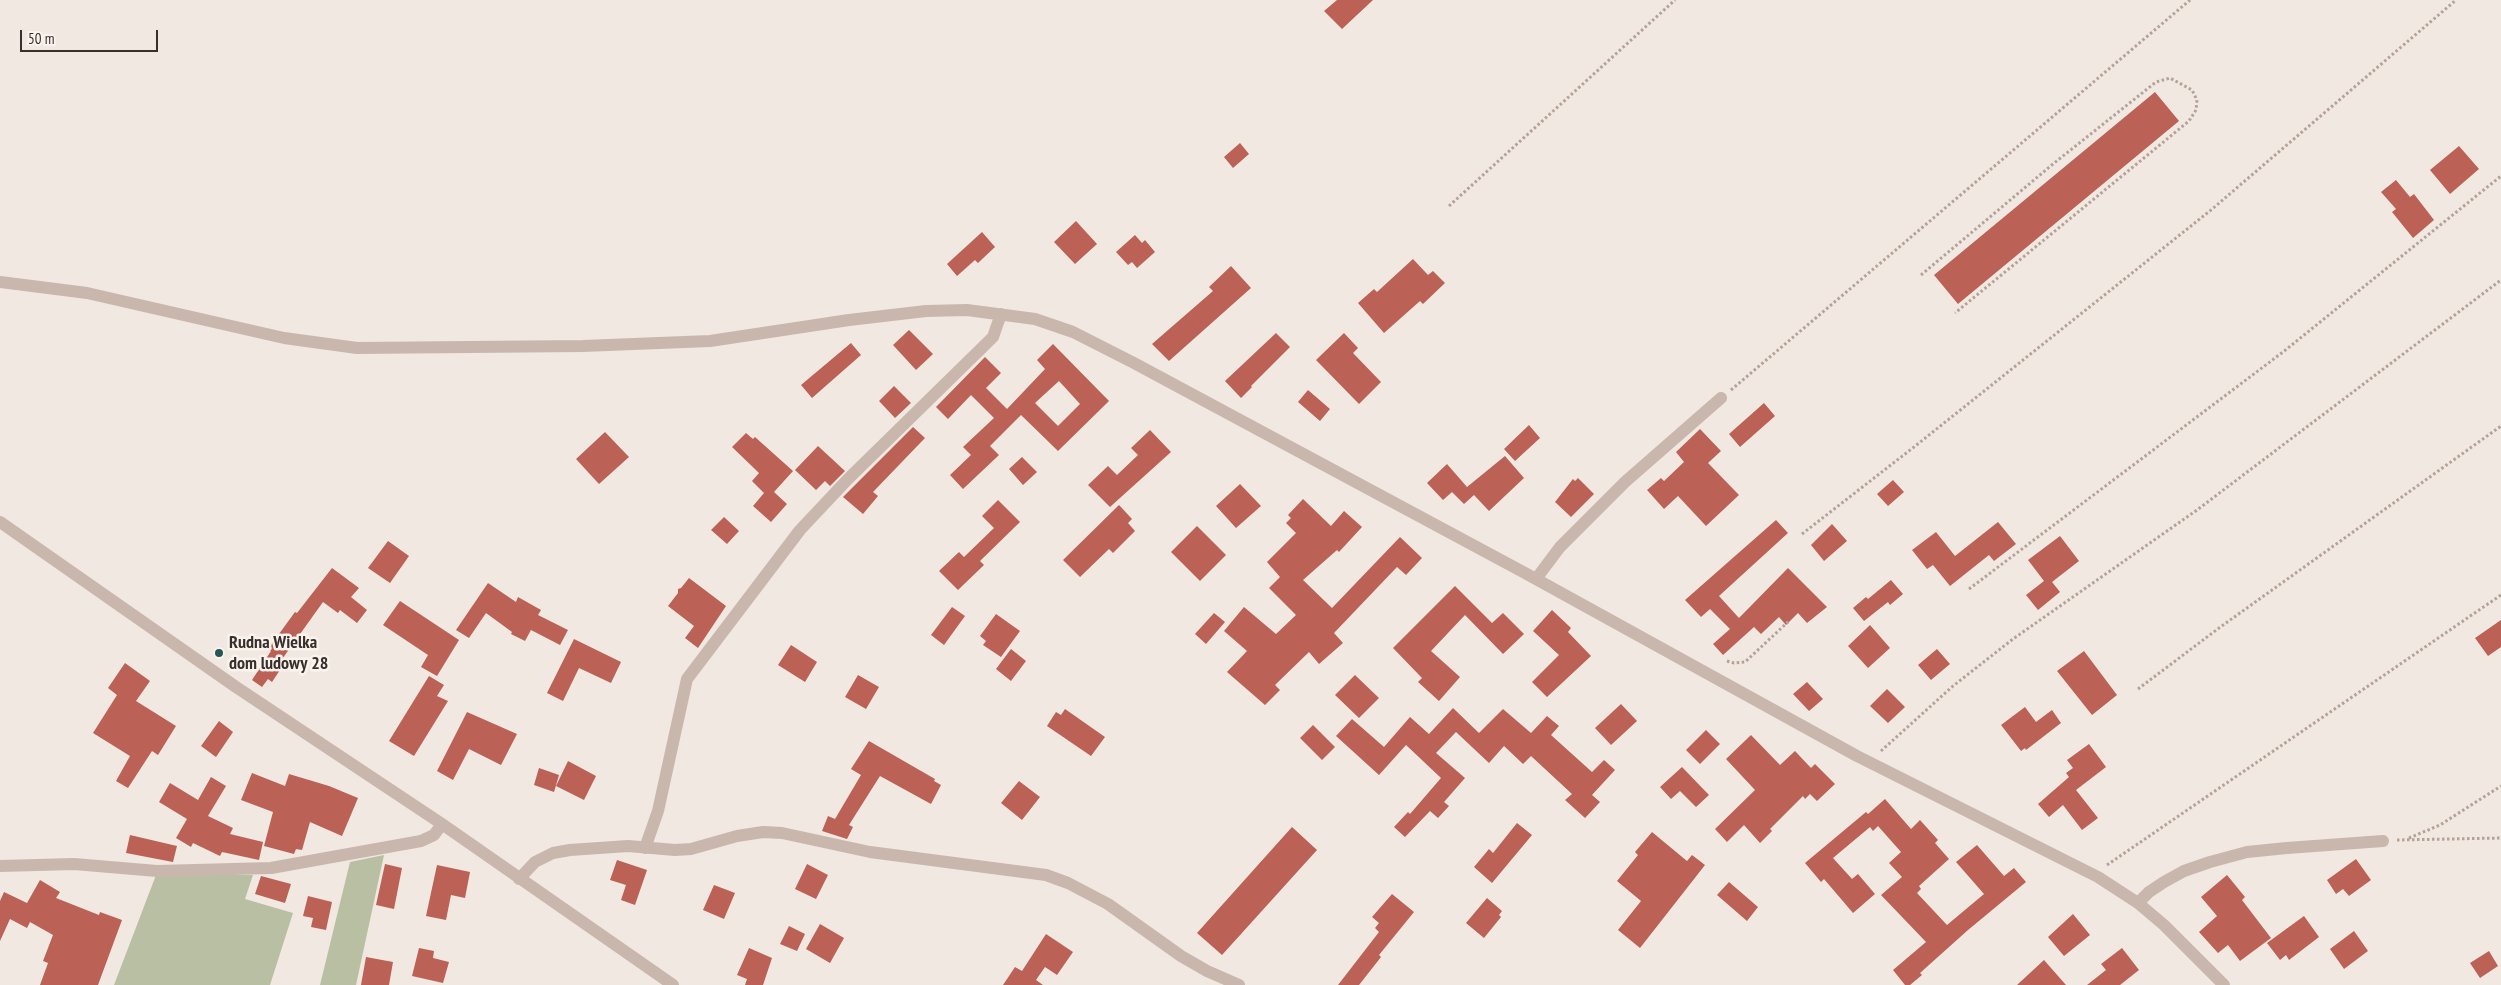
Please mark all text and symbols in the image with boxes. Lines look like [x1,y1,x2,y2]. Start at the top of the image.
scale bar [22,20,160,52]
text: 50 m [28,29,54,48]
place label: Rudna Wielka dom ludowy 28 [229,632,328,674]
marker: Rudna Wielka dom ludowy 28 [213,647,225,659]

